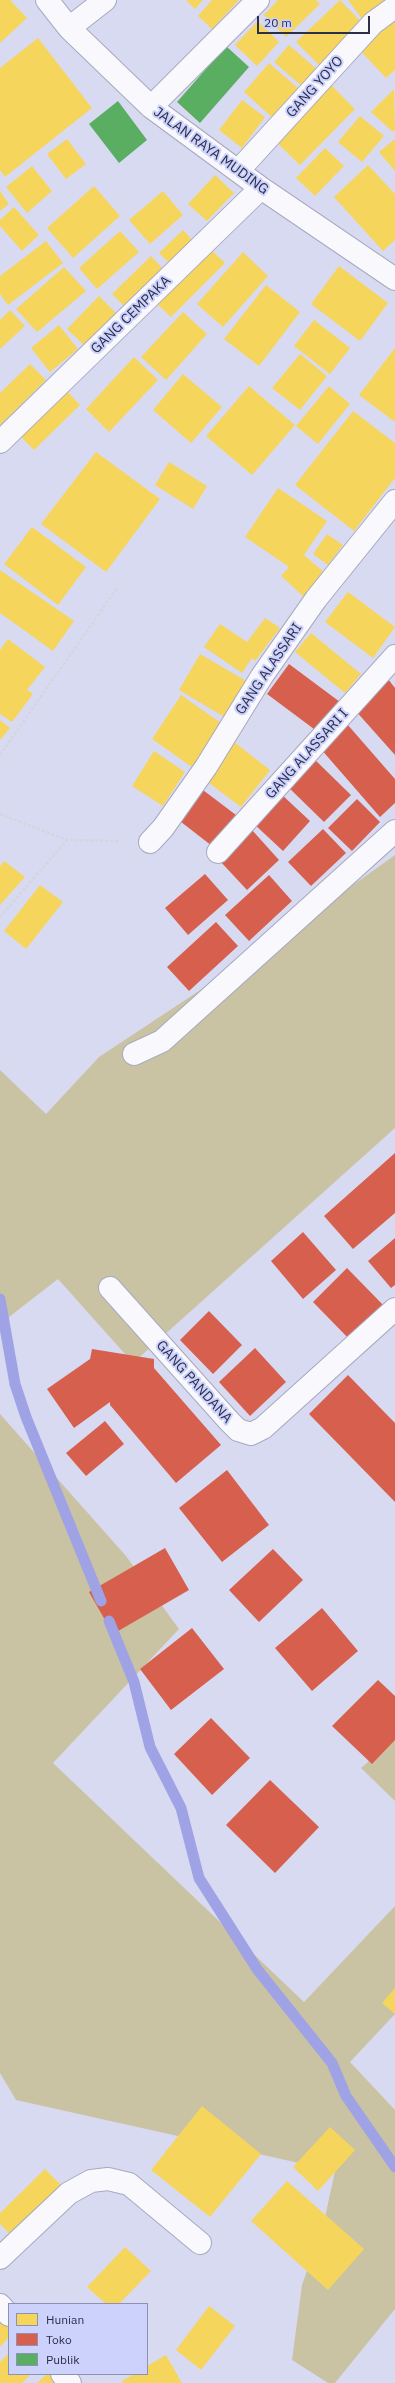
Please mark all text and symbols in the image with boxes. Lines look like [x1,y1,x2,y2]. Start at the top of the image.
scale bar [259,8,372,34]
text: 20 m [264,15,292,30]
street label: GANG YOYO [283,53,347,121]
street label: JALAN RAYA MUDING [150,104,272,198]
street label: GANG CEMPAKA [88,273,174,357]
street label: GANG ALASSARI [232,620,306,718]
street label: GANG ALASSARI I [262,705,352,803]
street label: GANG PANDANA [152,1337,236,1427]
legend [8,2303,148,2375]
text: Hunian [46,2312,84,2327]
text: Toko [46,2332,72,2347]
text: Publik [46,2352,80,2367]

